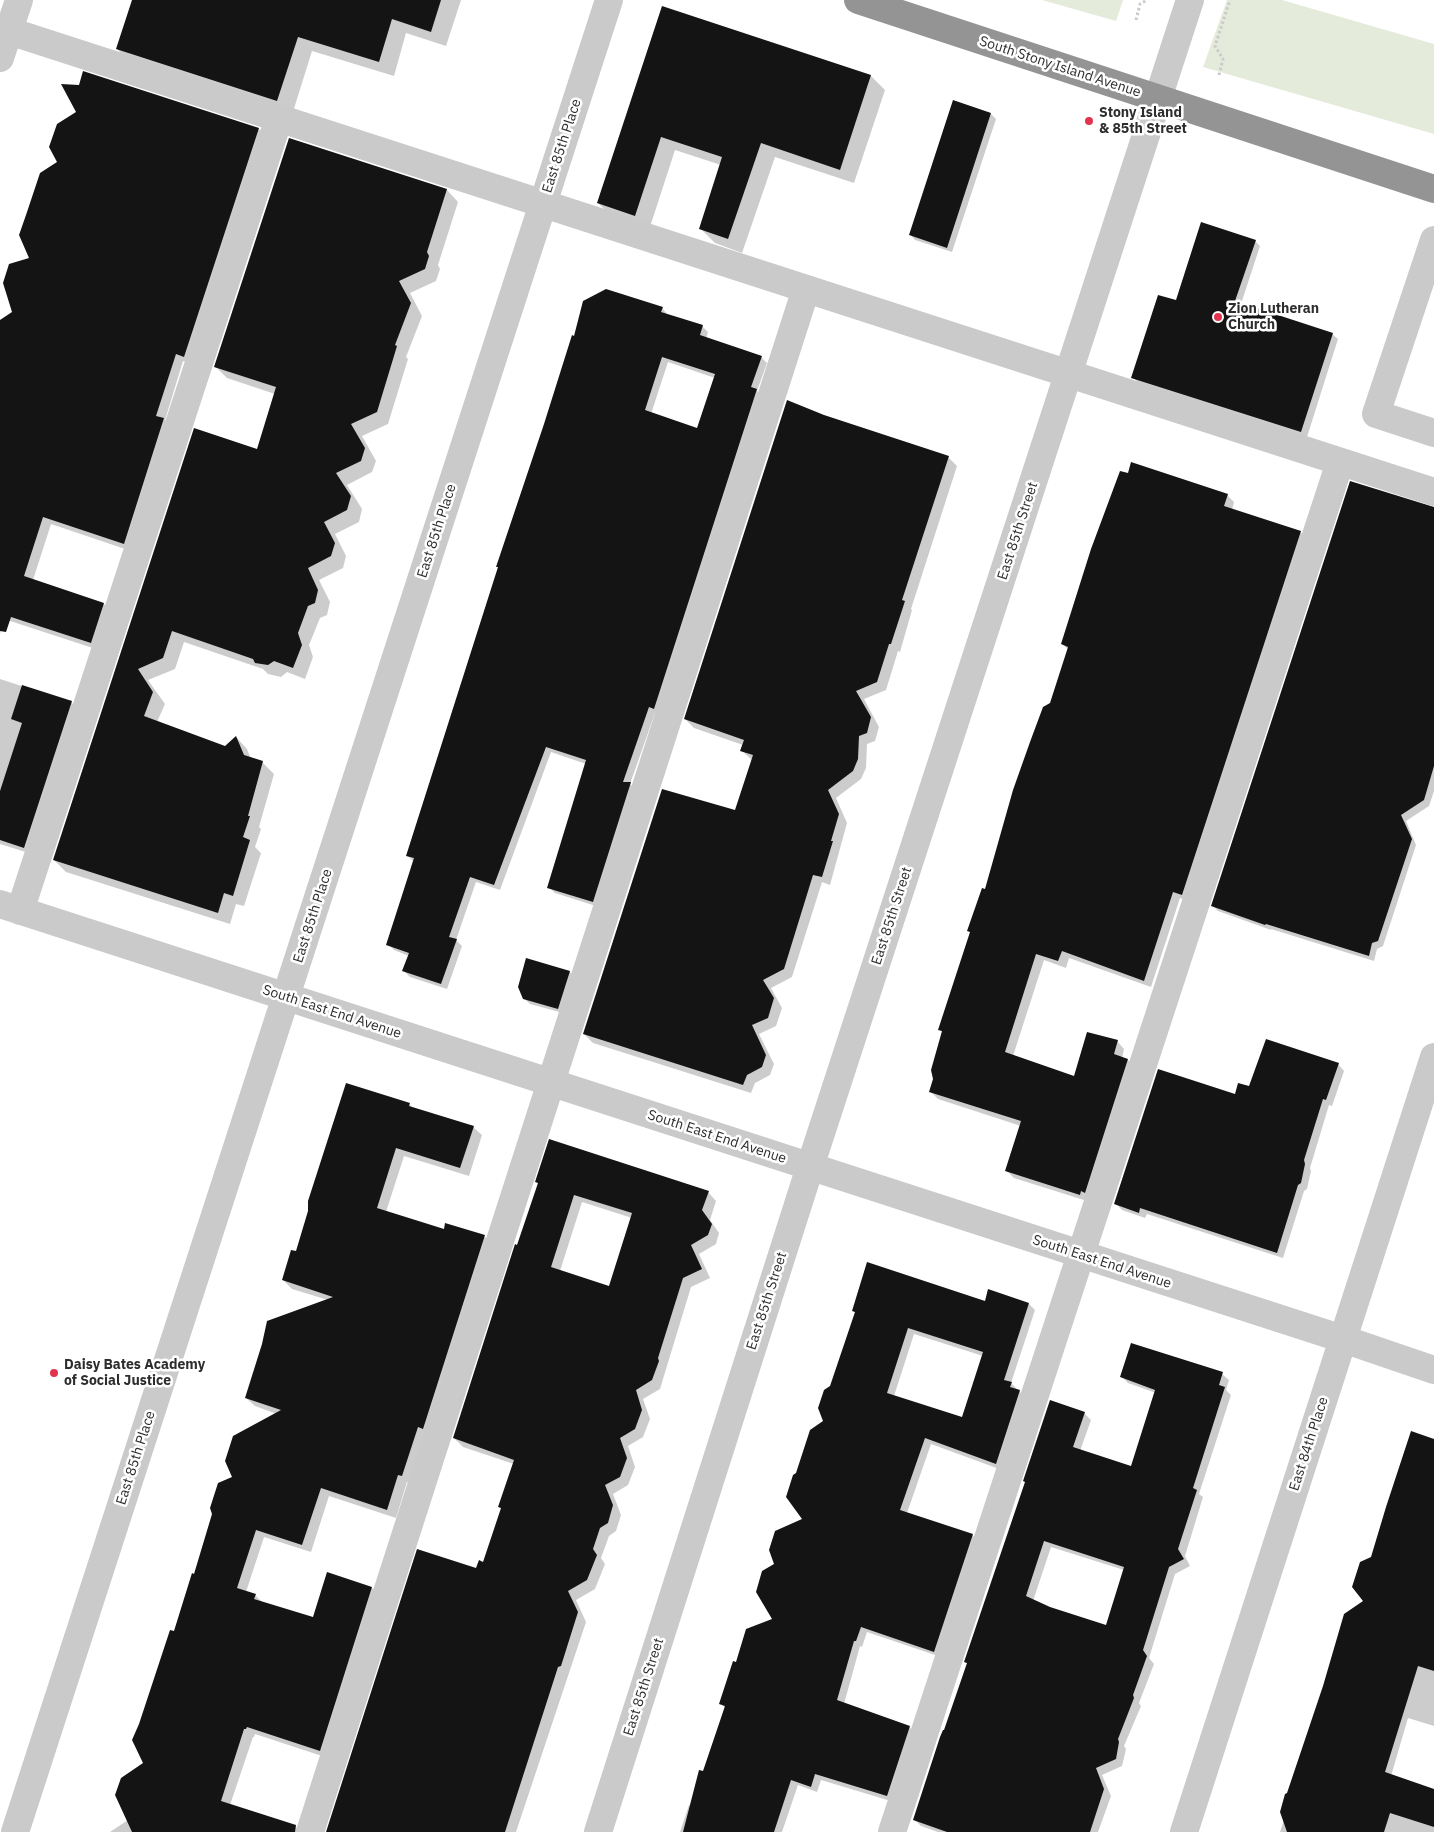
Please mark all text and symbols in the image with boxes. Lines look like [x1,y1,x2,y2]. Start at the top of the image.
street label: South Stony Island Avenue [977,33,1143,101]
street label: East 85th Place [539,97,585,195]
place label: Stony Island & 85th Street [1099,105,1187,138]
marker: Stony Island & 85th Street [1083,115,1095,127]
place label: Zion Lutheran Church [1228,301,1319,334]
marker: Zion Lutheran Church [1212,311,1224,323]
street label: East 85th Street [994,480,1042,582]
street label: East 85th Place [414,482,460,580]
street label: East 85th Street [868,865,916,967]
street label: East 85th Place [290,867,336,965]
street label: South East End Avenue [260,982,404,1042]
street label: South East End Avenue [645,1107,789,1167]
street label: South East End Avenue [1030,1232,1174,1292]
street label: East 85th Street [743,1250,791,1352]
place label: Daisy Bates Academy of Social Justice [64,1357,205,1390]
marker: Daisy Bates Academy of Social Justice [48,1367,60,1379]
street label: East 84th Place [1286,1395,1332,1493]
street label: East 85th Place [113,1409,159,1507]
street label: East 85th Street [620,1636,668,1738]

